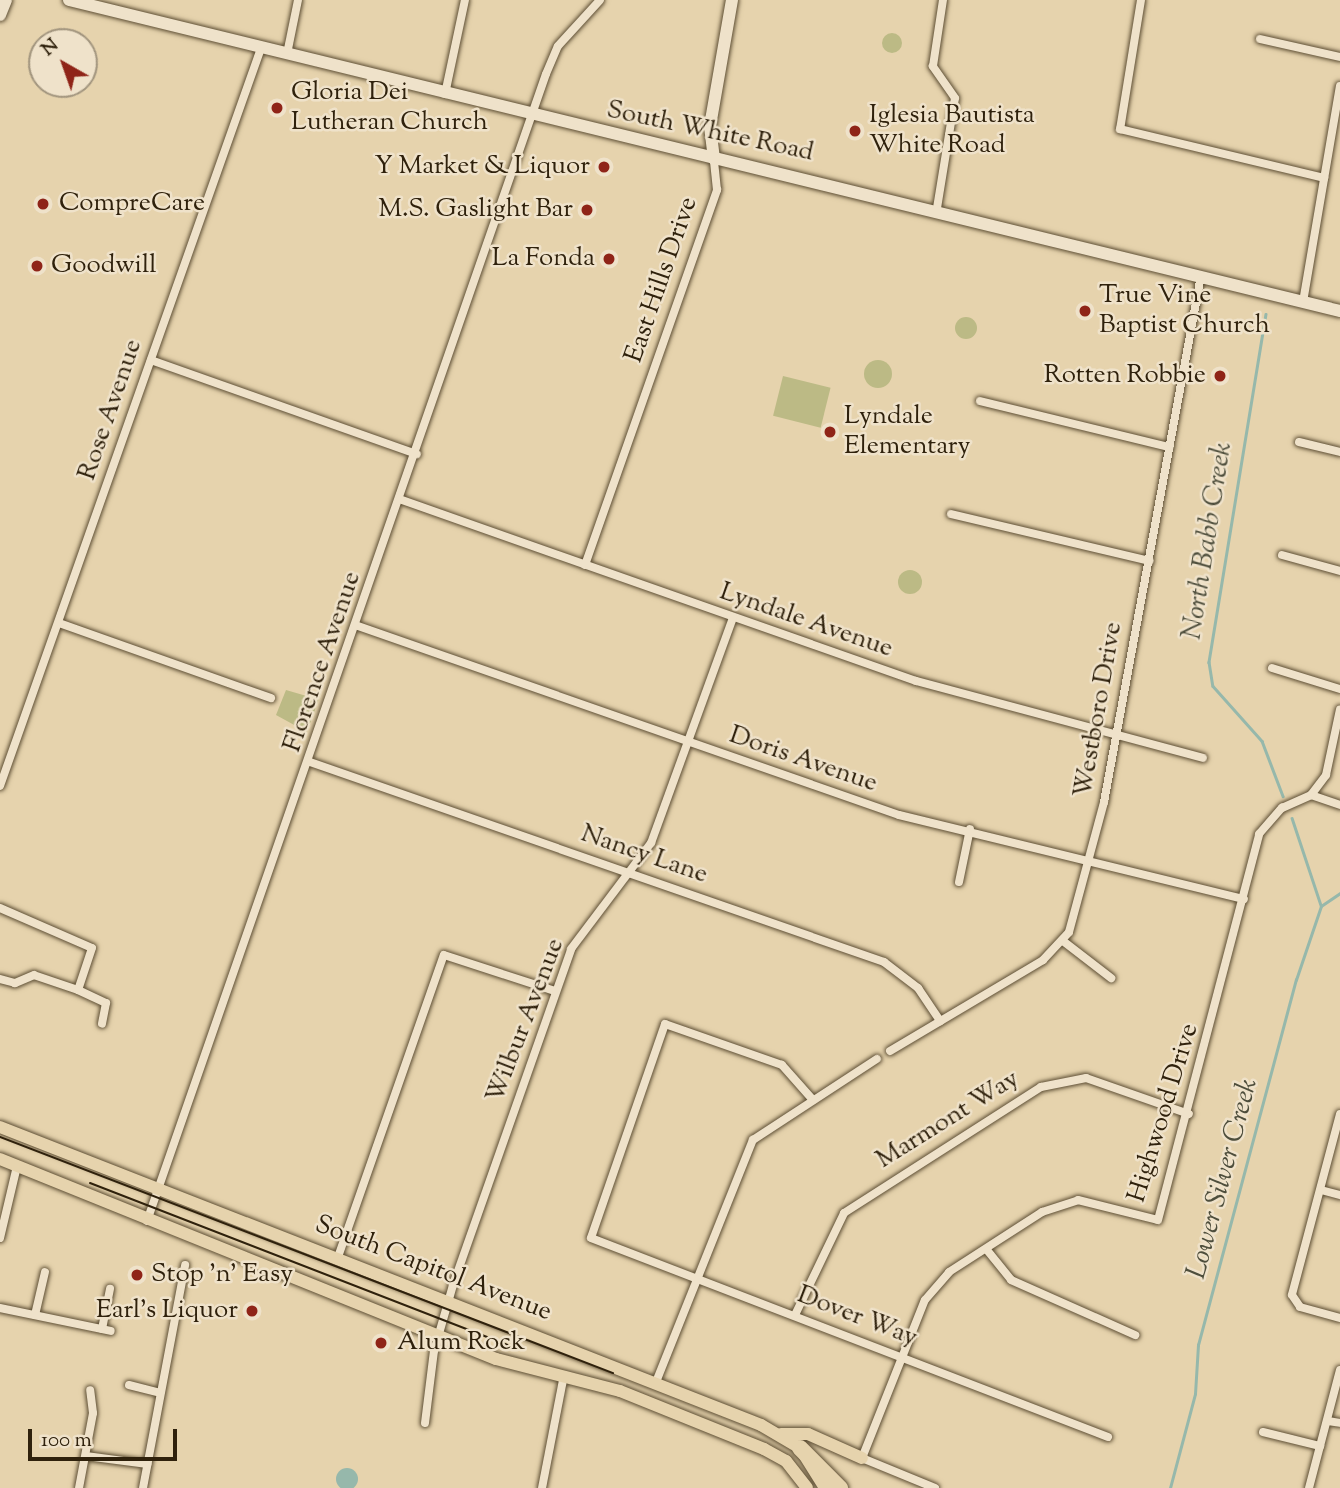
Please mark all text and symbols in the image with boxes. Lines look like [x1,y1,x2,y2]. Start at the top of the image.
north arrow [28,28,98,98]
text: N [36,33,65,63]
place label: Gloria Dei Lutheran Church [291,77,488,138]
street label: South White Road [604,95,816,169]
marker: Gloria Dei Lutheran Church [269,100,285,116]
place label: Iglesia Bautista White Road [869,100,1035,162]
marker: Iglesia Bautista White Road [847,123,863,139]
place label: Y Market & Liquor [374,151,590,183]
marker: Y Market & Liquor [596,159,612,175]
place label: CompreCare [59,188,205,220]
street label: East Hills Drive [619,193,705,367]
marker: CompreCare [33,194,53,214]
place label: M.S. Gaslight Bar [378,194,573,226]
marker: M.S. Gaslight Bar [579,202,595,218]
place label: La Fonda [492,243,595,275]
place label: Goodwill [51,250,156,282]
marker: La Fonda [601,251,617,267]
marker: Goodwill [29,258,45,274]
place label: True Vine Baptist Church [1099,280,1270,342]
marker: True Vine Baptist Church [1077,303,1093,319]
street label: Rose Avenue [72,335,150,485]
place label: Rotten Robbie [1044,360,1206,392]
marker: Rotten Robbie [1212,368,1228,384]
place label: Lyndale Elementary [844,401,970,462]
marker: Lyndale Elementary [822,424,838,440]
water label: North Babb Creek [1176,440,1240,642]
street label: Florence Avenue [278,568,368,756]
street label: Lyndale Avenue [715,577,897,665]
street label: Westboro Drive [1068,620,1130,800]
street label: Doris Avenue [725,720,881,800]
street label: Nancy Lane [576,819,712,891]
street label: Wilbur Avenue [480,934,572,1108]
street label: Highwood Drive [1122,1020,1206,1206]
street label: Marmont Way [871,1064,1025,1176]
water label: Lower Silver Creek [1180,1075,1266,1283]
street label: South Capitol Avenue [310,1209,556,1329]
place label: Stop 'n' Easy [151,1259,293,1291]
marker: Stop 'n' Easy [129,1267,145,1283]
street label: Dover Way [792,1280,922,1354]
place label: Earl's Liquor [96,1295,238,1327]
marker: Earl's Liquor [244,1303,260,1319]
place label: Alum Rock [397,1327,525,1359]
marker: Alum Rock [371,1333,391,1353]
scale bar [32,1414,180,1458]
text: 100 m [41,1426,92,1456]

